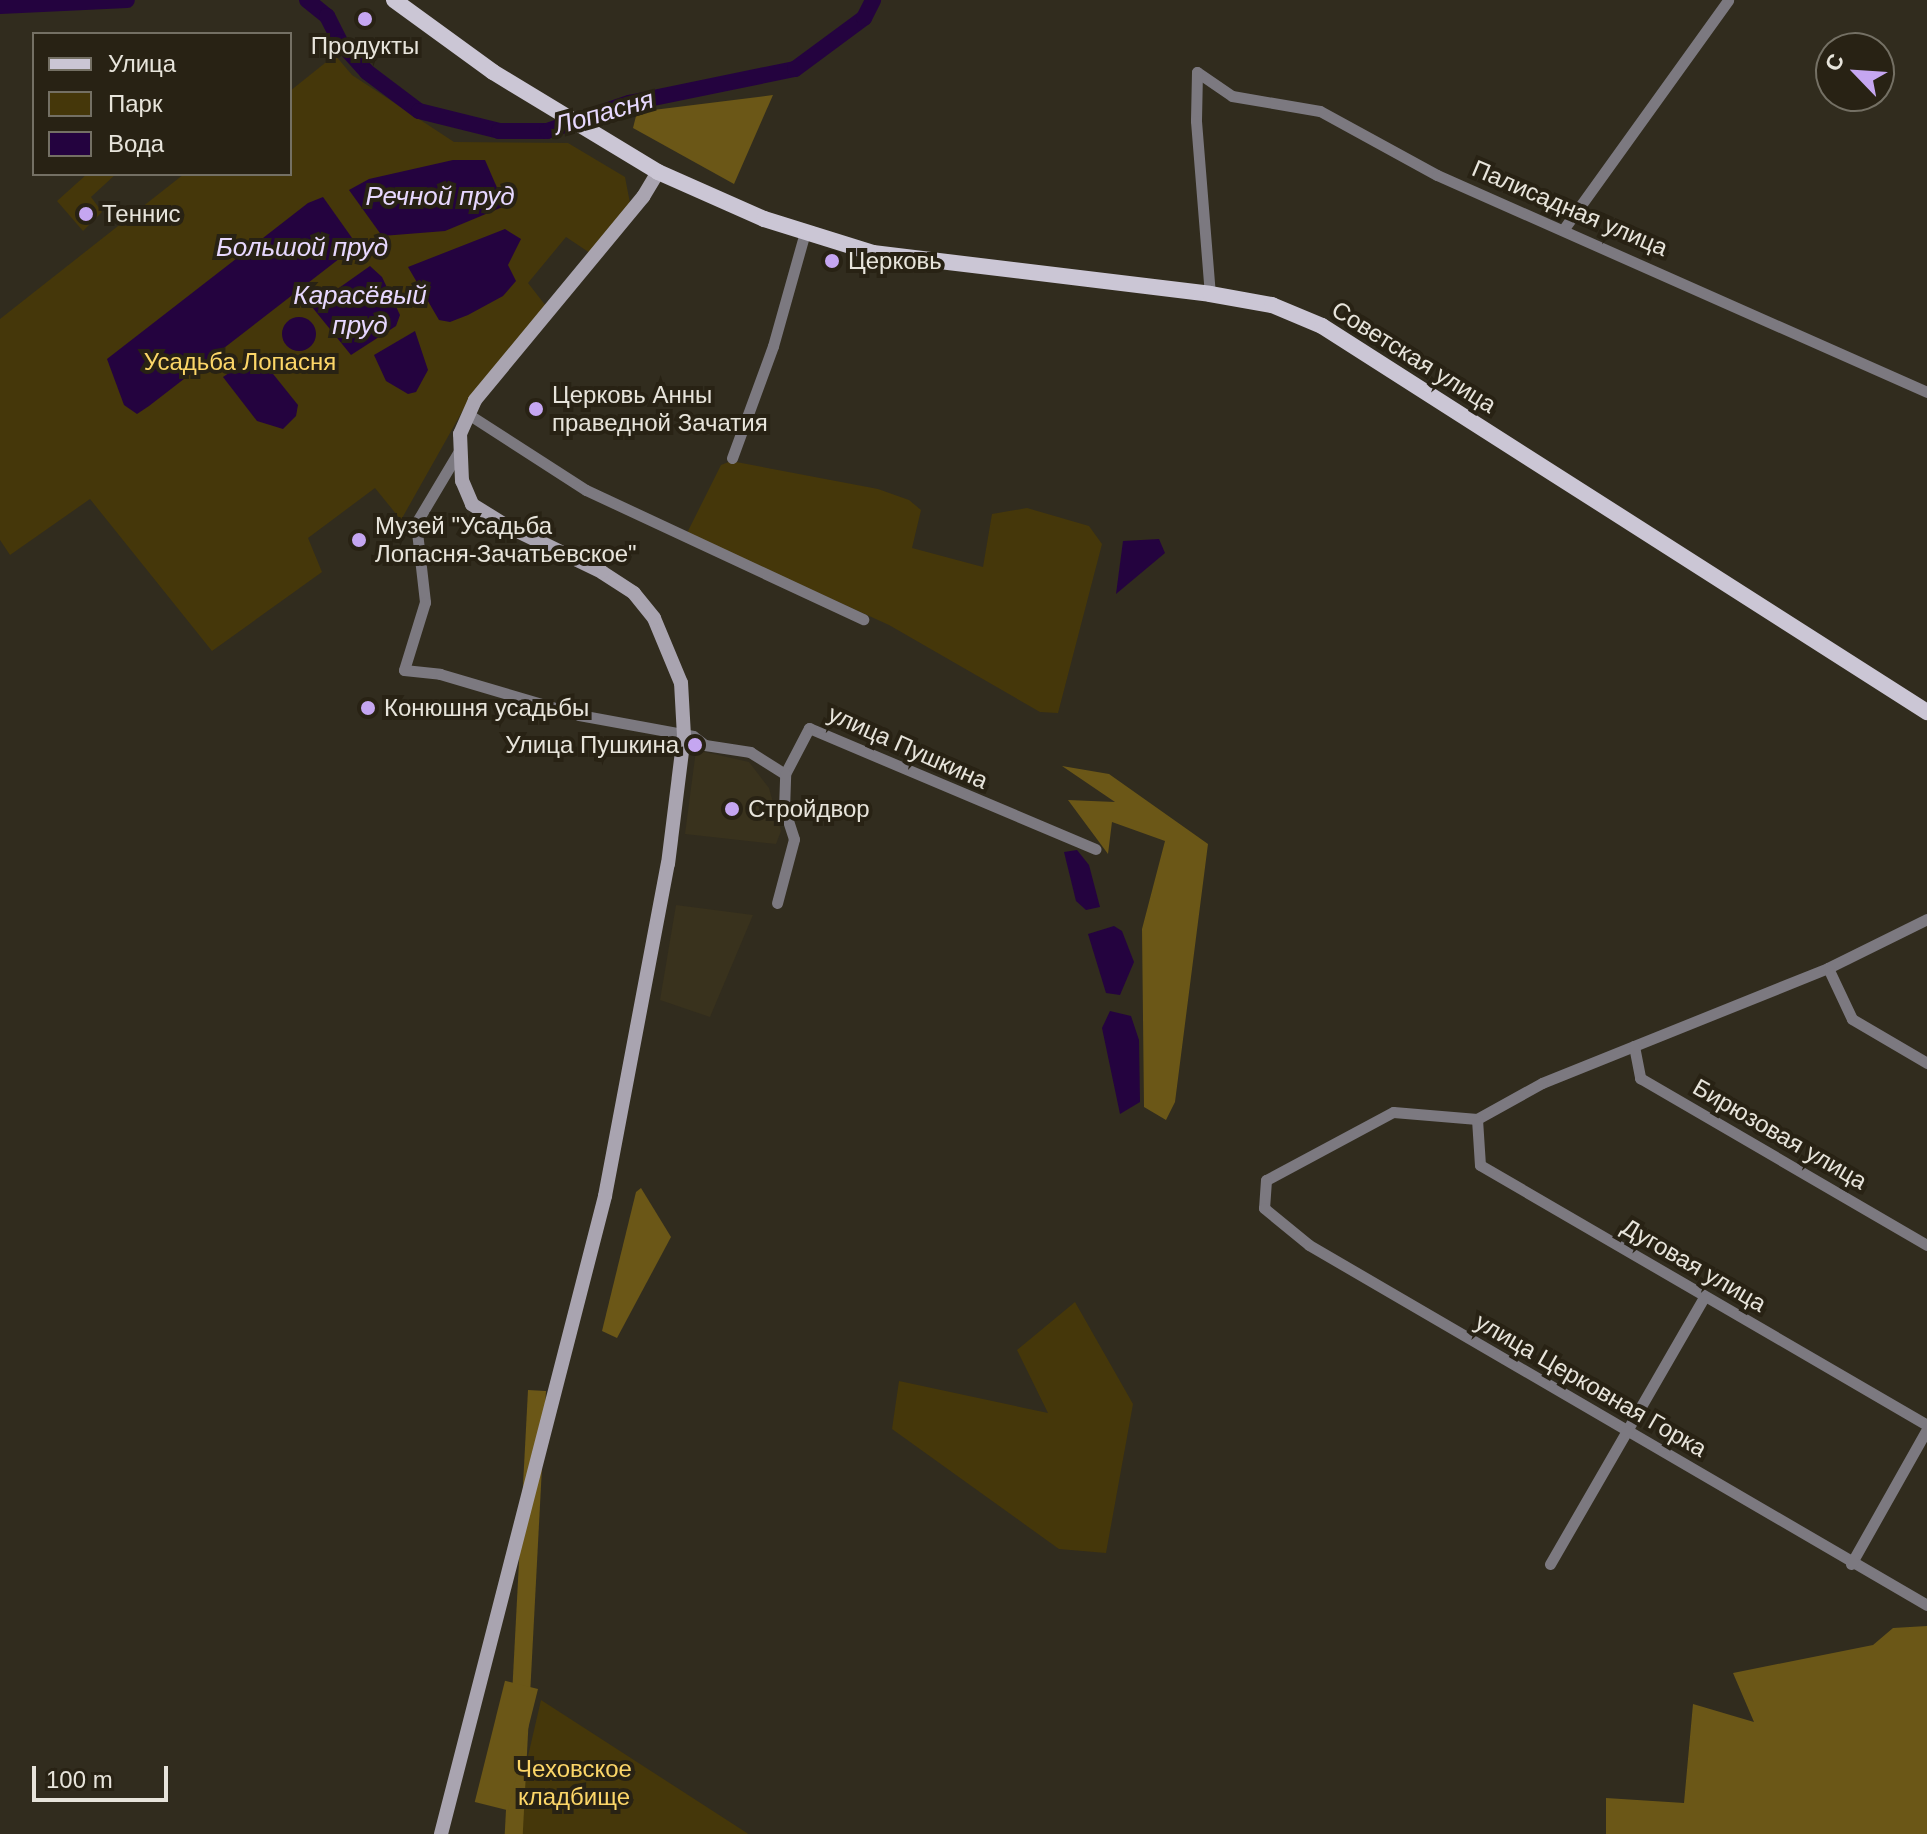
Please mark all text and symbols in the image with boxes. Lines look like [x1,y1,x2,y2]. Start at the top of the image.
marker: Продукты [356,10,374,28]
legend [32,32,292,176]
place label: Продукты [311,32,419,60]
north arrow [1815,32,1895,112]
text: Улица [108,50,176,77]
text: С [1820,50,1849,75]
water label: Лопасня [551,84,657,142]
text: Парк [108,90,162,117]
text: Вода [108,130,164,157]
street label: Палисадная улица [1468,154,1672,262]
water label: Речной пруд [365,181,515,213]
place label: Теннис [102,200,181,228]
marker: Теннис [77,205,95,223]
water label: Большой пруд [216,232,388,264]
place label: Церковь [848,247,942,275]
marker: Церковь [823,252,841,270]
water label: Карасёвый пруд [293,280,427,342]
street label: Советская улица [1326,295,1502,419]
park label: Усадьба Лопасня [144,348,336,376]
place label: Церковь Анны праведной Зачатия [552,381,768,437]
marker: Церковь Анны праведной Зачатия [527,400,545,418]
place label: Музей "Усадьба Лопасня-Зачатьевское" [375,512,637,568]
marker: Музей "Усадьба Лопасня-Зачатьевское" [350,531,368,549]
place label: Конюшня усадьбы [384,694,589,722]
marker: Конюшня усадьбы [359,699,377,717]
street label: улица Пушкина [824,699,992,795]
place label: Улица Пушкина [505,731,679,759]
marker: Улица Пушкина [686,736,704,754]
place label: Стройдвор [748,795,870,823]
marker: Стройдвор [723,800,741,818]
street label: Бирюзовая улица [1688,1073,1872,1195]
street label: Дуговая улица [1617,1212,1771,1318]
street label: улица Церковная Горка [1470,1307,1712,1463]
scale bar [36,1750,172,1800]
park label: Чеховское кладбище [516,1755,632,1811]
text: 100 m [46,1766,113,1793]

